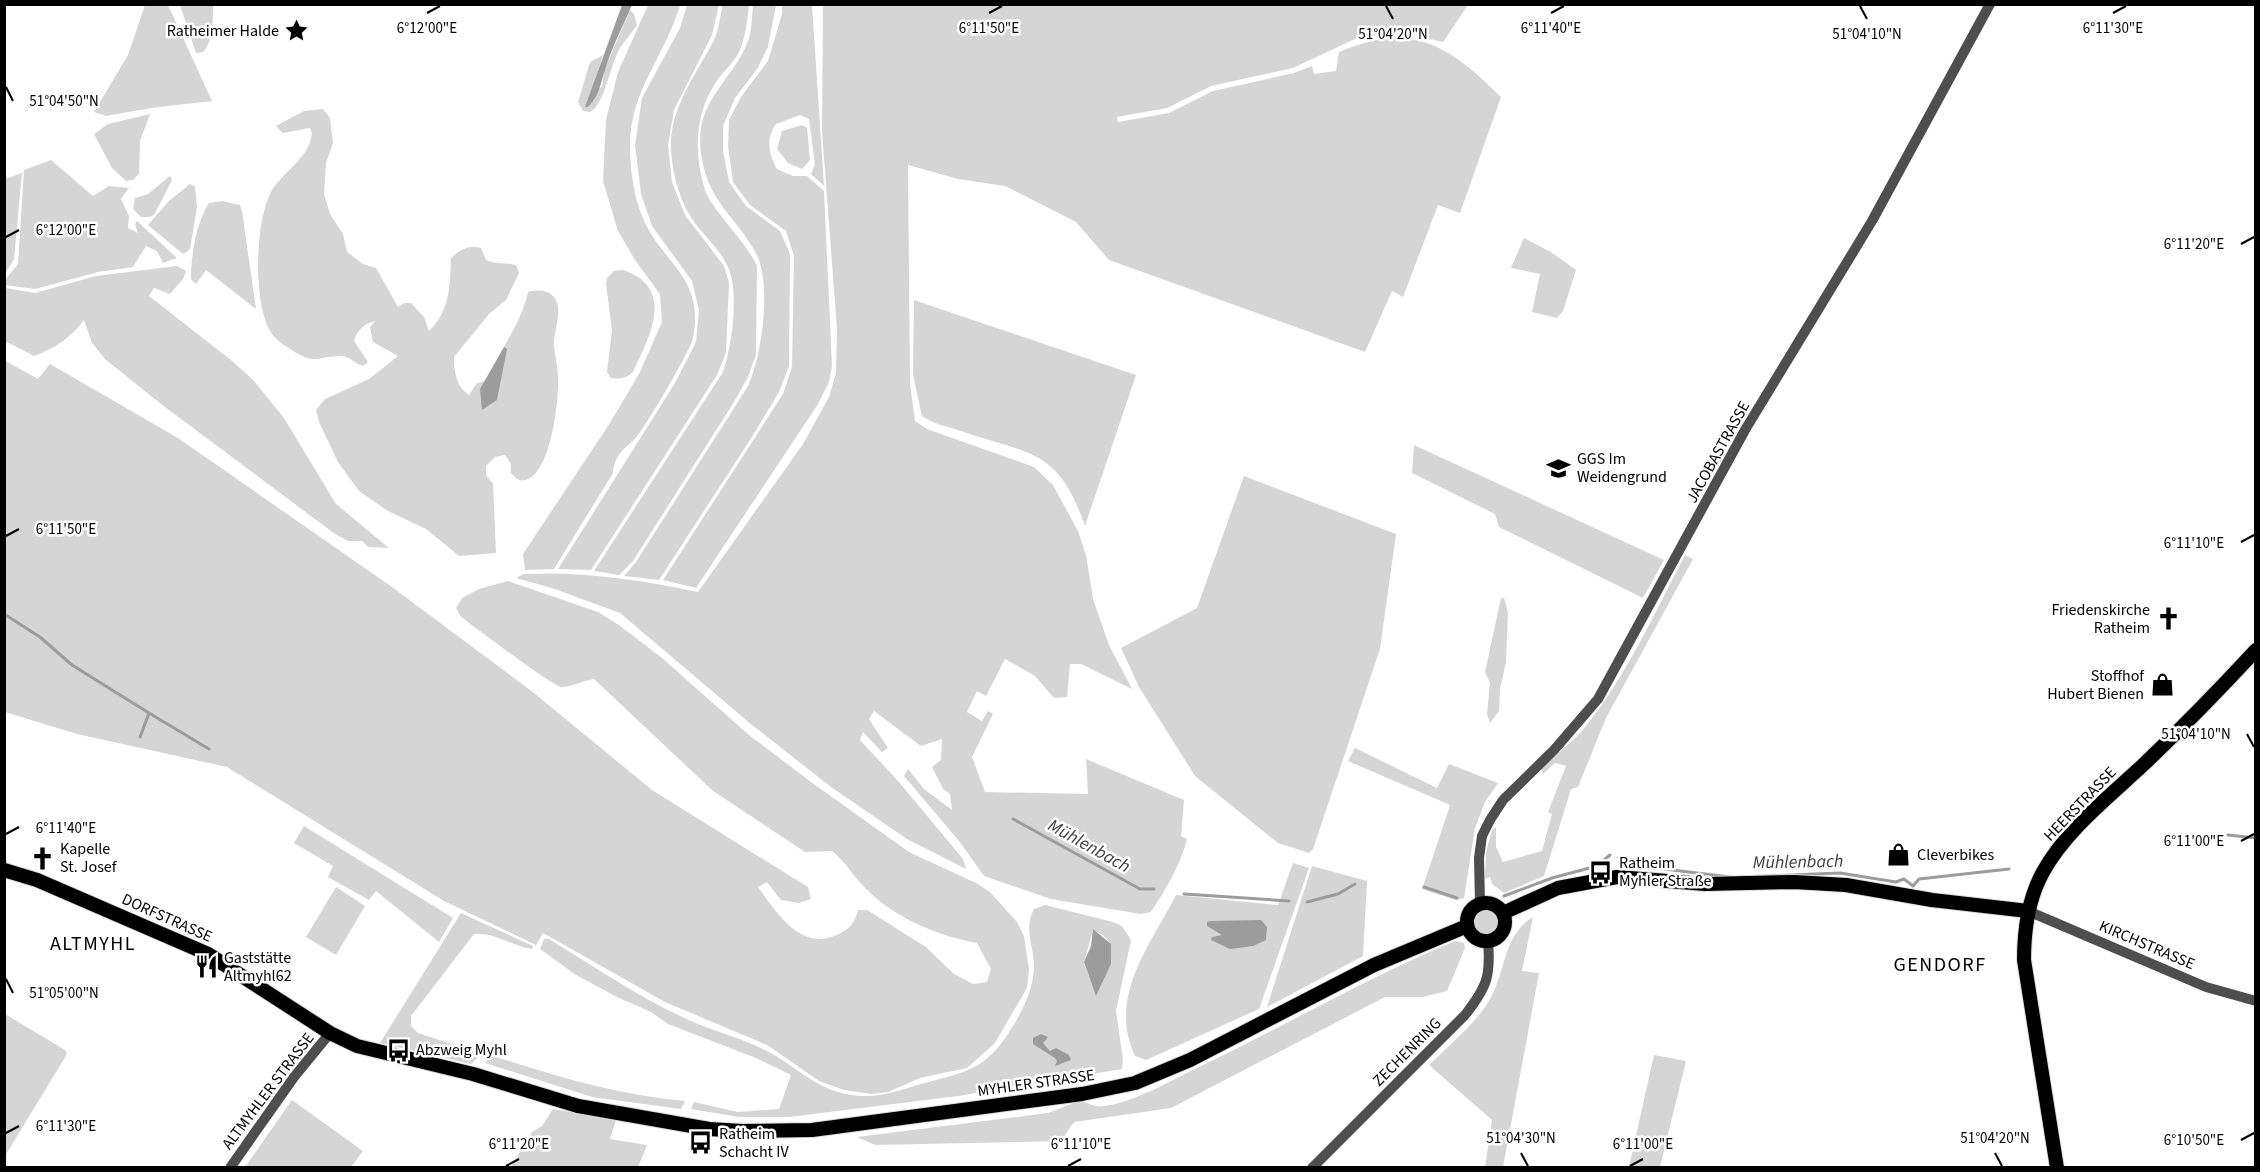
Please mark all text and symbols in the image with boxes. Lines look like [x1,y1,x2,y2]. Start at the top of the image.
place icon: Ratheimer Halde [284,18,310,44]
text: 6°12'00"E [397,18,457,39]
text: 6°11'50"E [959,18,1019,39]
text: 6°11'40"E [1521,18,1581,39]
text: 6°11'30"E [2083,18,2143,39]
place label: Ratheimer Halde [167,20,279,42]
text: 51°04'20"N [1358,24,1428,45]
text: 51°04'10"N [1832,24,1902,45]
text: 51°04'50"N [29,91,99,112]
text: 6°12'00"E [36,220,96,241]
text: 6°11'20"E [2164,234,2224,255]
street label: JACOBASTRASSE [1681,397,1755,507]
place label: GGS Im Weidengrund [1577,448,1667,488]
school or university icon: GGS Im Weidengrund [1546,455,1572,481]
text: 6°11'50"E [36,519,96,540]
text: 6°11'10"E [2164,533,2224,554]
place label: Friedenskirche Ratheim [2052,599,2150,639]
church icon: Friedenskirche Ratheim [2155,606,2181,632]
place label: Stoffhof Hubert Bienen [2047,665,2145,705]
shop icon: Stoffhof Hubert Bienen [2149,672,2175,698]
text: 51°04'10"N [2161,724,2231,745]
street label: HEERSTRASSE [2039,762,2121,846]
water label: Mühlenbach [1043,813,1135,879]
text: 6°11'40"E [36,818,96,839]
text: 6°11'00"E [2164,831,2224,852]
place label: Kapelle St. Josef [60,838,118,878]
shop icon: Cleverbikes [1886,842,1912,868]
place label: Cleverbikes [1917,844,1994,866]
church icon: Kapelle St. Josef [29,845,55,871]
water label: Mühlenbach [1752,849,1844,875]
place label: Ratheim Myhler Straße [1619,852,1712,892]
bus stop icon: Ratheim Myhler Straße [1588,859,1614,885]
street label: DORFSTRASSE [118,888,216,948]
street label: KIRCHSTRASSE [2096,915,2198,975]
district label: ALTMYHL [50,930,136,958]
place label: Gaststätte Altmyhl62 [224,947,292,987]
district label: GENDORF [1893,951,1987,979]
restaurant icon: Gaststätte Altmyhl62 [193,954,219,980]
text: 51°05'00"N [29,983,99,1004]
street label: ZECHENRING [1368,1013,1446,1091]
street label: ALTMYHLER STRASSE [217,1028,319,1154]
bus stop icon: Abzweig Myhl [385,1037,411,1063]
place label: Abzweig Myhl [416,1039,507,1061]
street label: MYHLER STRASSE [976,1064,1096,1102]
text: 6°11'30"E [36,1116,96,1137]
place label: Ratheim Schacht IV [719,1123,789,1163]
text: 51°04'30"N [1486,1128,1556,1149]
text: 51°04'20"N [1960,1128,2030,1149]
bus stop icon: Ratheim Schacht IV [688,1130,714,1156]
text: 6°10'50"E [2164,1130,2224,1151]
text: 6°11'20"E [489,1134,549,1155]
text: 6°11'10"E [1051,1134,1111,1155]
text: 6°11'00"E [1613,1134,1673,1155]

